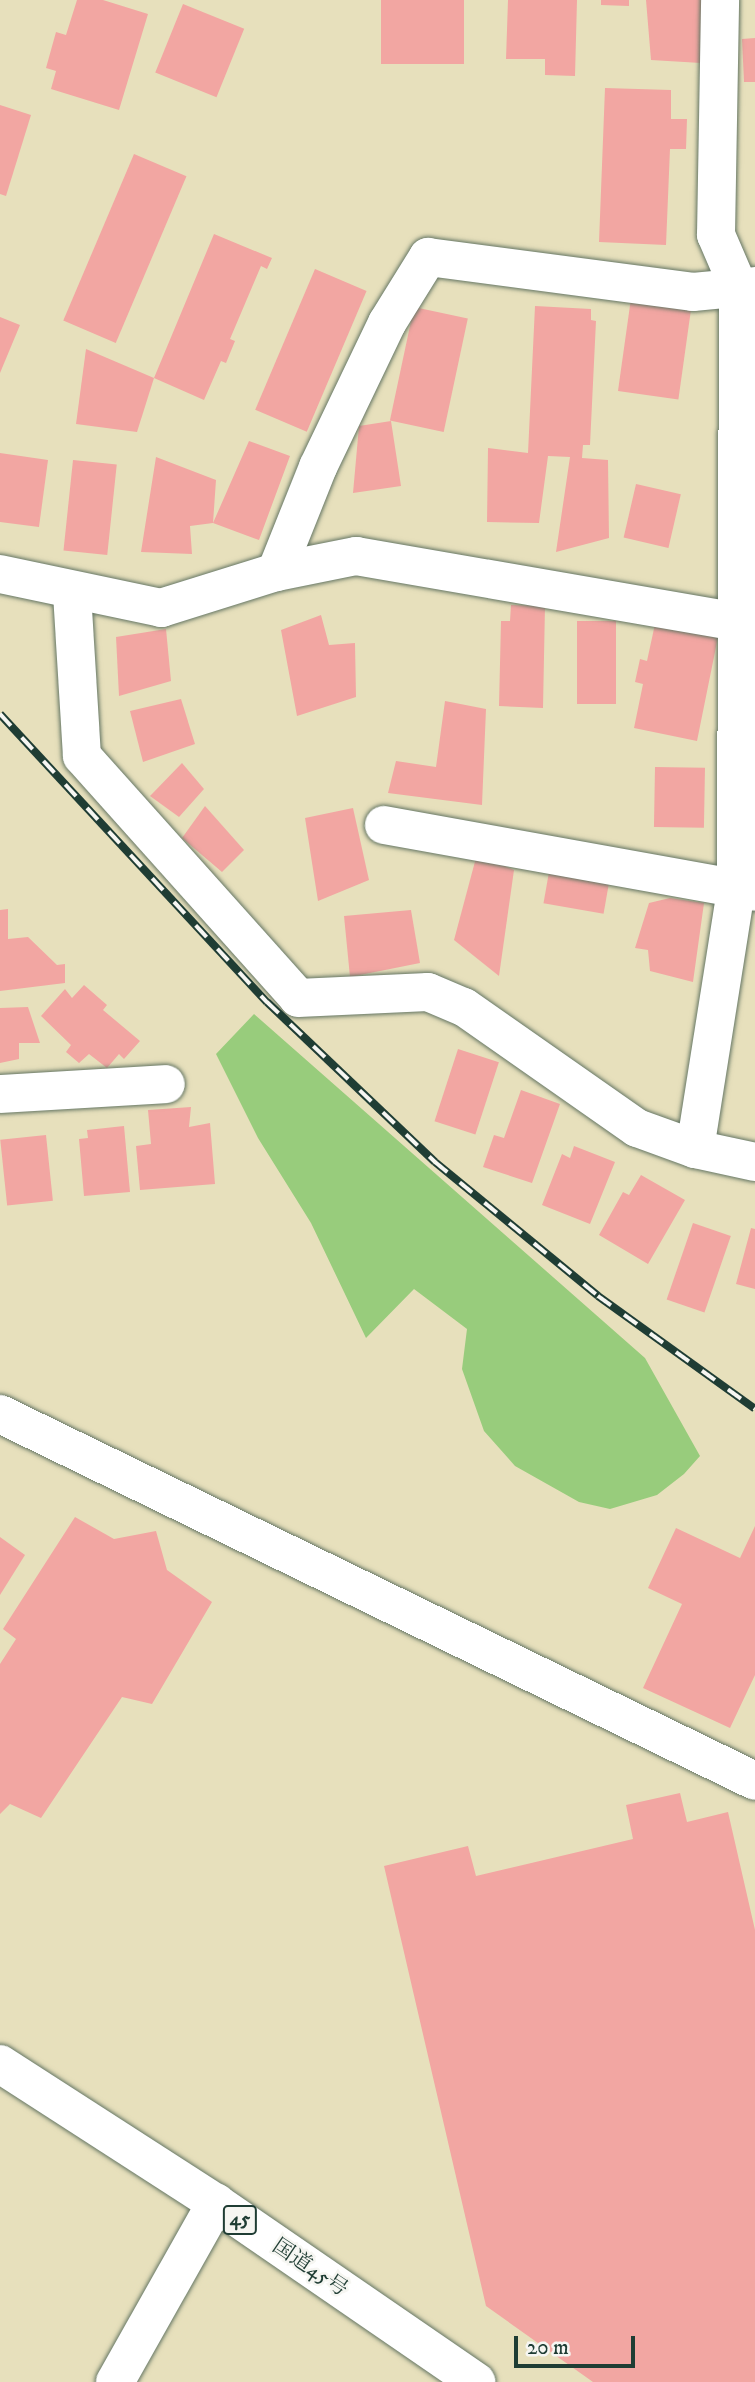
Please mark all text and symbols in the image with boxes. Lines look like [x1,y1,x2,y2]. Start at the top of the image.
road number: 45 [222,2204,258,2236]
street label: 国道45号 [268,2234,352,2302]
scale bar [517,2322,638,2366]
text: 20 m [527,2335,569,2361]

